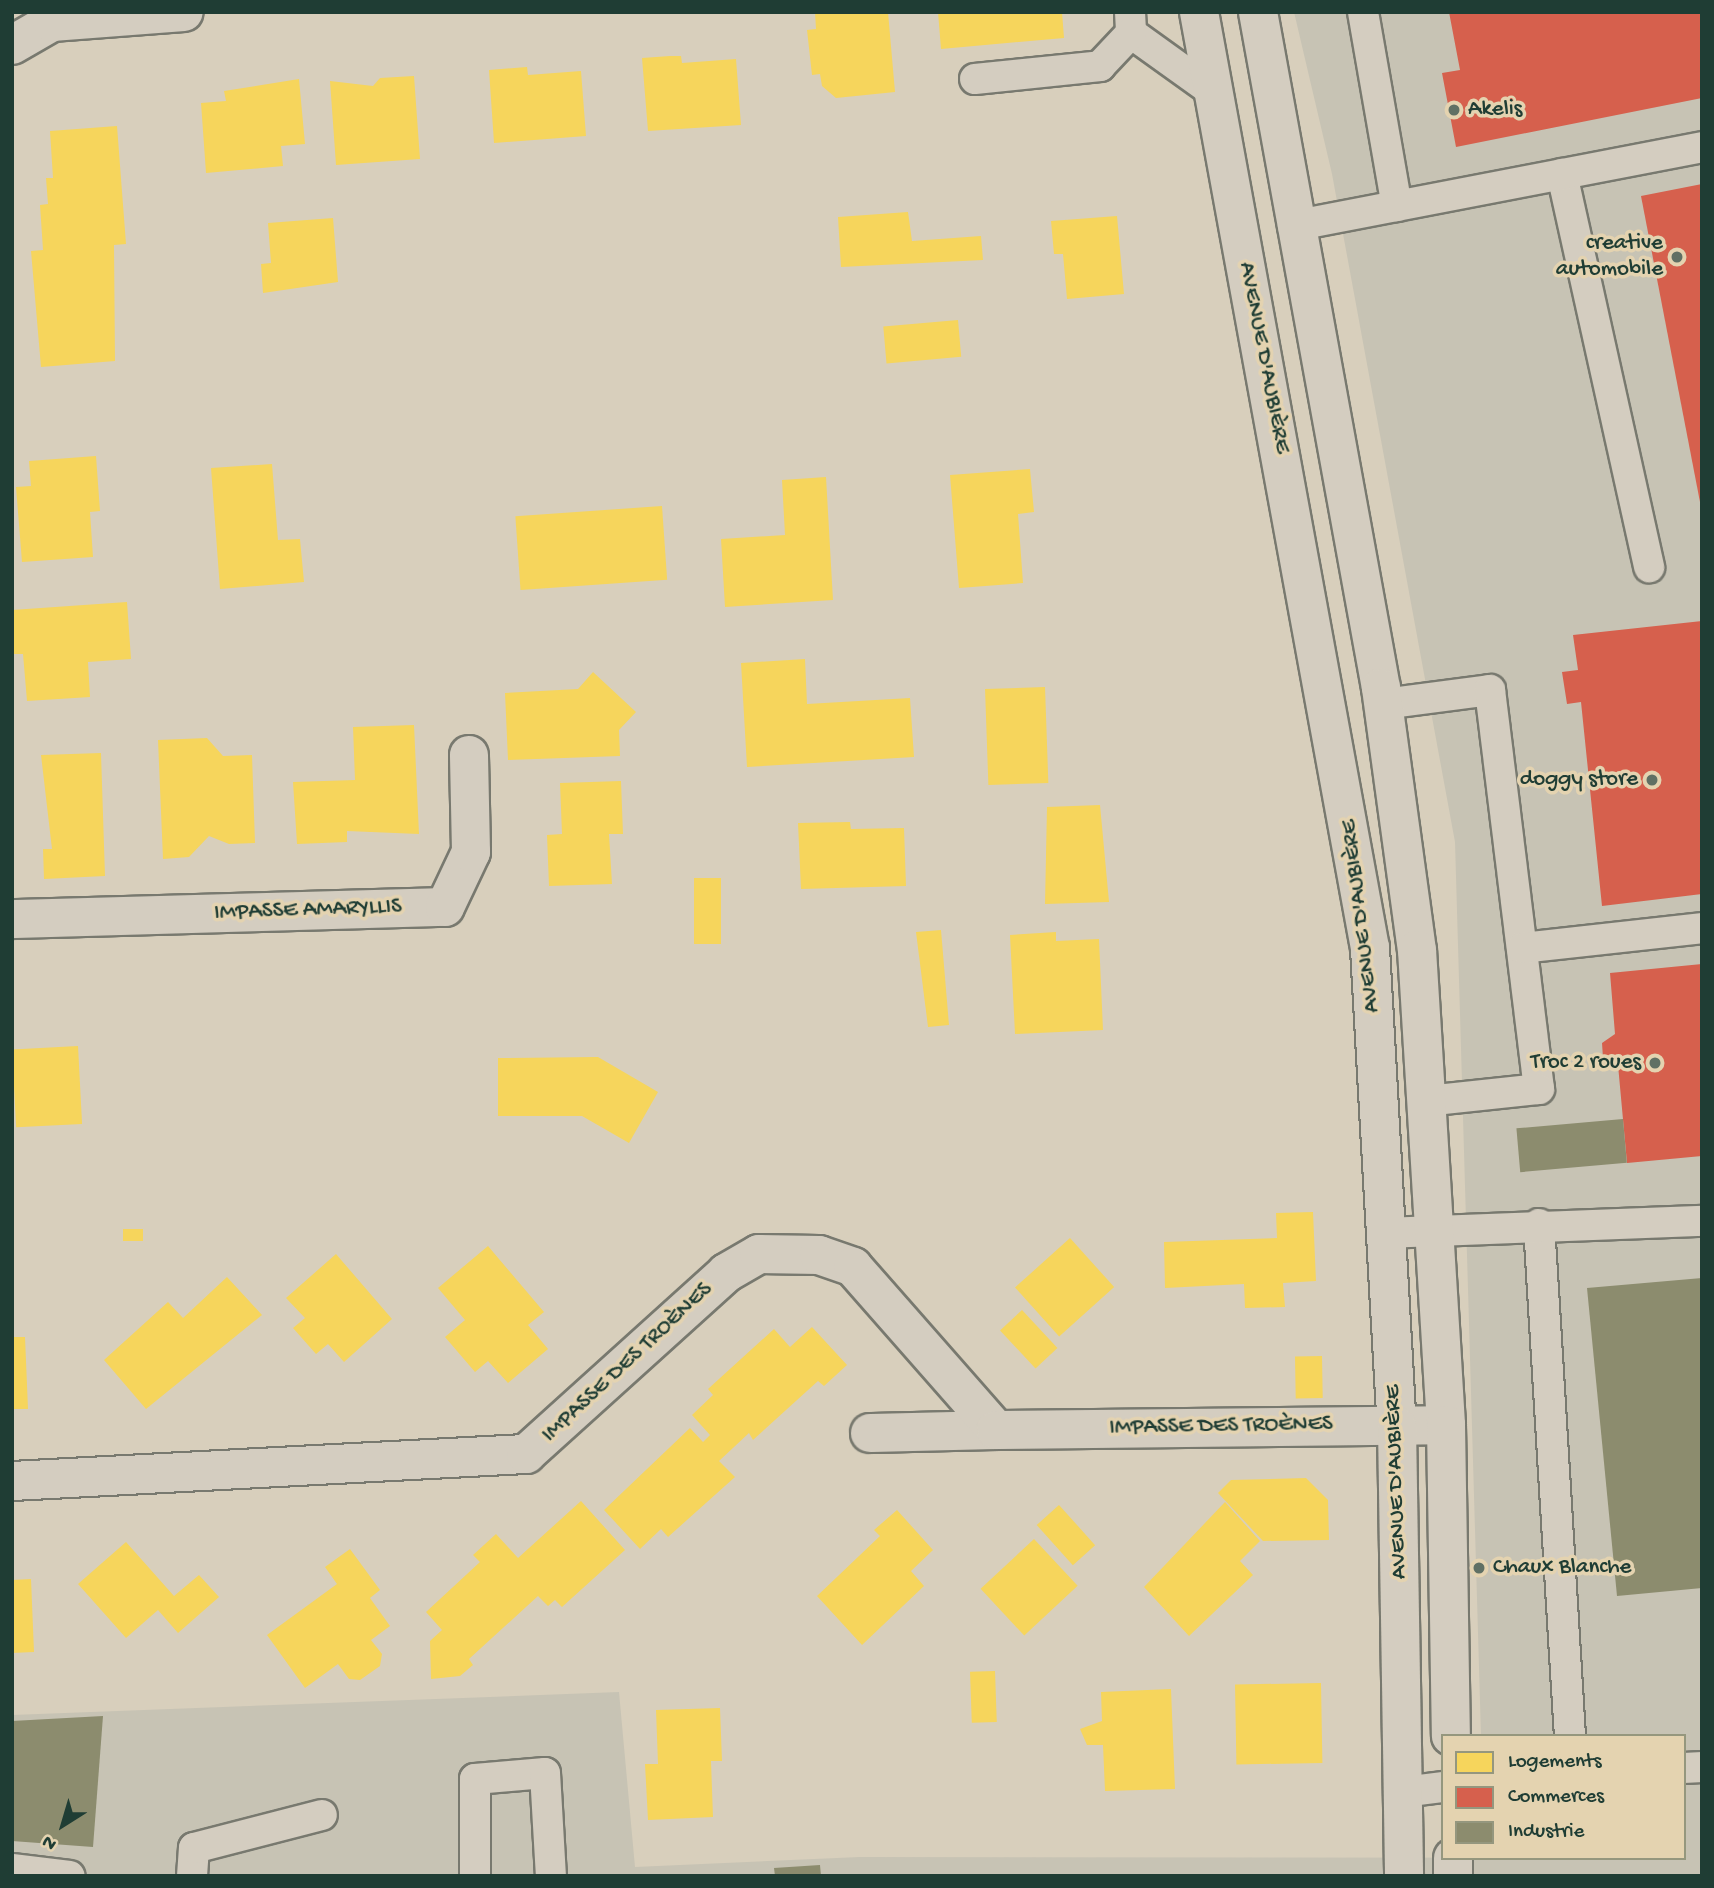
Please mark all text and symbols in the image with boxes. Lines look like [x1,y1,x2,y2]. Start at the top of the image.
place label: Akelis [1468,96,1522,124]
marker: Akelis [1446,102,1462,118]
place label: creative automobile [1556,230,1663,284]
marker: creative automobile [1669,249,1685,265]
street label: AVENUE D'AUBIÈRE [1231,260,1295,456]
place label: doggy store [1520,766,1638,794]
marker: doggy store [1644,772,1660,788]
street label: AVENUE D'AUBIÈRE [1336,818,1388,1014]
street label: IMPASSE AMARYLLIS [214,894,402,928]
place label: Troc 2 roues [1531,1049,1641,1077]
marker: Troc 2 roues [1647,1055,1663,1071]
street label: IMPASSE DES TROÈNES [537,1277,719,1449]
street label: AVENUE D'AUBIÈRE [1380,1384,1414,1580]
street label: IMPASSE DES TROÈNES [1109,1411,1333,1443]
place label: Chaux Blanche [1493,1554,1631,1582]
marker: Chaux Blanche [1471,1560,1487,1576]
legend [1441,1734,1686,1860]
text: Logements [1508,1750,1601,1775]
text: Commerces [1508,1785,1604,1810]
north arrow [28,1790,98,1860]
text: Industrie [1508,1820,1584,1845]
text: N [38,1829,62,1855]

